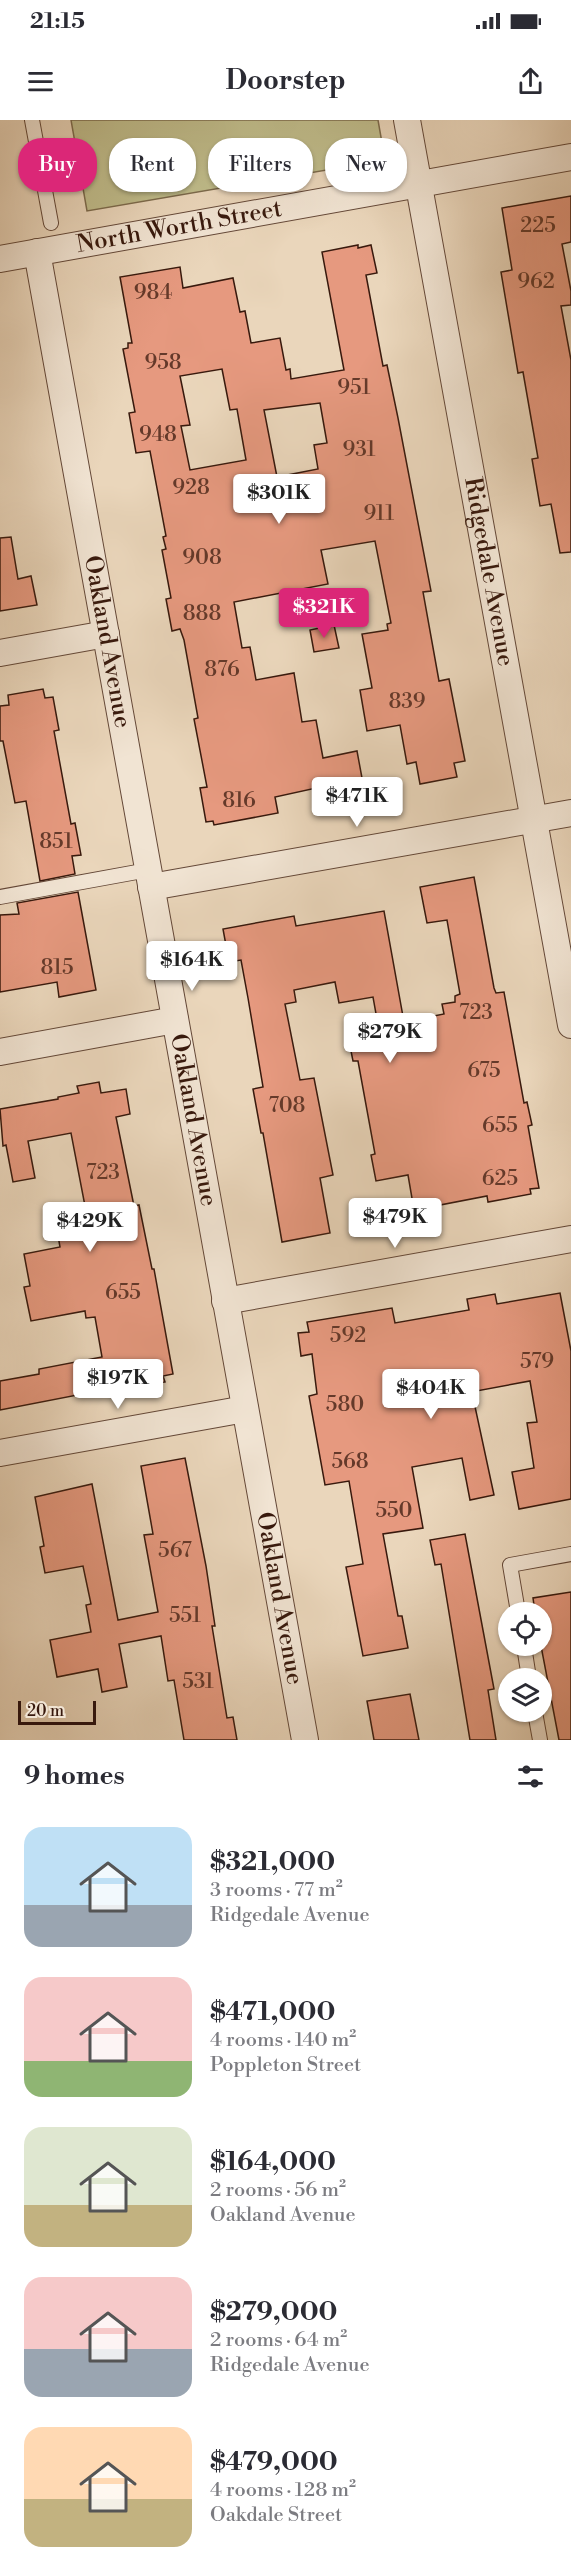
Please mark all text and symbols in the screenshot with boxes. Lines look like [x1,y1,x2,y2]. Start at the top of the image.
text: 21:15 [30,8,85,35]
text: Doorstep [225,64,346,98]
icon: menu [24,65,57,98]
icon: share [514,65,547,98]
chip: Buy [18,138,97,192]
chip: Rent [109,138,196,192]
chip: Filters [208,138,313,192]
chip: New [325,138,407,192]
street label: North Worth Street [74,194,285,260]
house number: 225 [520,213,556,239]
house number: 962 [517,269,555,295]
house number: 984 [134,280,172,306]
house number: 958 [144,350,182,376]
house number: 951 [337,375,371,401]
house number: 948 [139,422,177,448]
house number: 931 [343,437,375,463]
pin: $301K [237,474,321,525]
house number: 928 [172,475,210,501]
street label: Ridgedale Avenue [457,475,521,669]
text: $301K [247,481,311,506]
house number: 911 [364,501,394,527]
house number: 908 [182,545,222,571]
street label: Oakland Avenue [77,553,137,730]
pin: $321K [282,588,366,639]
text: $321K [293,595,355,620]
house number: 888 [183,601,221,627]
house number: 876 [204,657,240,683]
house number: 839 [388,689,426,715]
pin: $471K [315,777,399,828]
text: $471K [326,784,388,809]
house number: 816 [222,788,256,814]
house number: 851 [39,829,73,855]
pin: $164K [150,941,234,992]
text: $164K [160,948,224,973]
house number: 815 [40,955,74,981]
house number: 723 [459,1000,493,1026]
pin: $279K [348,1013,432,1064]
text: $279K [358,1020,422,1045]
street label: Oakland Avenue [163,1031,224,1209]
house number: 675 [467,1058,501,1084]
house number: 708 [269,1093,305,1119]
house number: 655 [482,1113,518,1139]
house number: 723 [86,1160,120,1186]
house number: 625 [482,1166,518,1192]
pin: $479K [353,1198,437,1249]
pin: $429K [48,1202,132,1253]
text: $479K [363,1205,427,1230]
text: $429K [57,1209,123,1234]
house number: 655 [105,1280,141,1306]
house number: 592 [330,1323,366,1349]
house number: 579 [520,1349,554,1375]
pin: $197K [76,1359,160,1410]
text: $197K [87,1366,149,1391]
pin: $404K [389,1369,473,1420]
text: $404K [396,1376,466,1401]
house number: 580 [326,1392,364,1418]
house number: 568 [331,1449,369,1475]
house number: 550 [375,1498,413,1524]
street label: Oakland Avenue [249,1510,310,1687]
house number: 567 [158,1538,192,1564]
map controls [498,1602,552,1722]
button: locate [498,1602,552,1656]
house number: 551 [169,1603,201,1629]
button: layers [498,1668,552,1722]
house number: 531 [182,1669,214,1695]
scale bar [18,1698,96,1726]
text: 20 m [27,1701,64,1721]
text: 9 homes [24,1760,125,1792]
icon: filters [514,1760,547,1793]
text: $321,000 [210,1846,335,1878]
icon: home [72,1851,144,1923]
text: 3 rooms · 77 m² [210,1878,343,1903]
text: Ridgedale Avenue [210,1903,370,1928]
text: $471,000 [210,1996,335,2028]
icon: home [72,2001,144,2073]
text: 4 rooms · 140 m² [210,2028,356,2053]
text: Poppleton Street [210,2053,361,2078]
text: $164,000 [210,2146,336,2178]
icon: home [72,2151,144,2223]
text: 2 rooms · 56 m² [210,2178,346,2203]
text: Oakland Avenue [210,2203,356,2228]
text: $279,000 [210,2296,338,2328]
icon: home [72,2301,144,2373]
text: 2 rooms · 64 m² [210,2328,347,2353]
text: Ridgedale Avenue [210,2353,370,2378]
text: $479,000 [210,2446,338,2478]
icon: home [72,2451,144,2523]
text: 4 rooms · 128 m² [210,2478,356,2503]
text: Oakdale Street [210,2503,342,2528]

